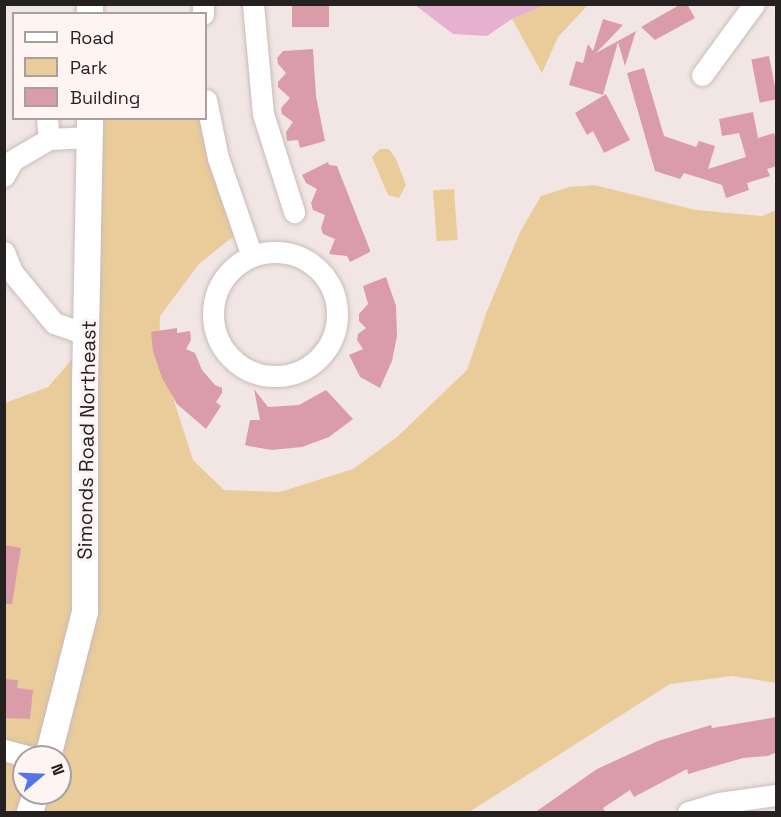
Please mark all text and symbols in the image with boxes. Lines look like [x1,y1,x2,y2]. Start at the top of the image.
legend [12,12,207,120]
text: Road [70,26,114,49]
text: Park [70,56,107,79]
text: Building [70,86,140,109]
street label: Simonds Road Northeast [73,320,101,560]
north arrow [12,745,72,805]
text: N [46,761,69,778]

